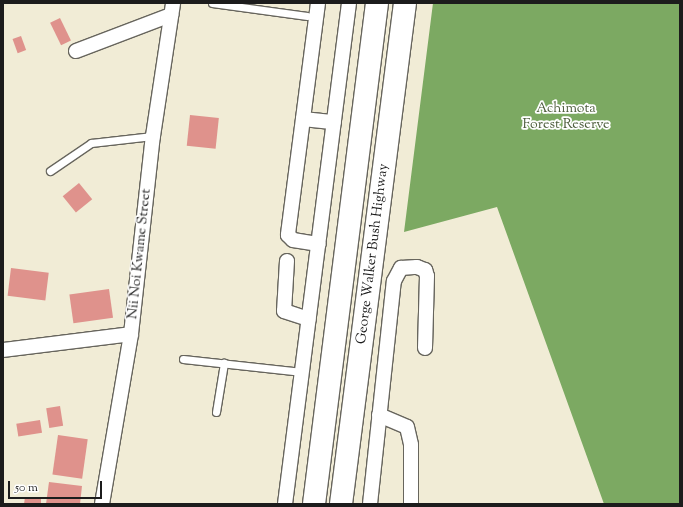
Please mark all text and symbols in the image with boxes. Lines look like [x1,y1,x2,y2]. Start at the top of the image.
park label: Achimota Forest Reserve [522,101,610,134]
street label: George Walker Bush Highway [354,163,392,345]
street label: Nii Noi Kwame Street [125,188,155,320]
scale bar [10,473,104,499]
text: 50 m [15,479,38,497]

